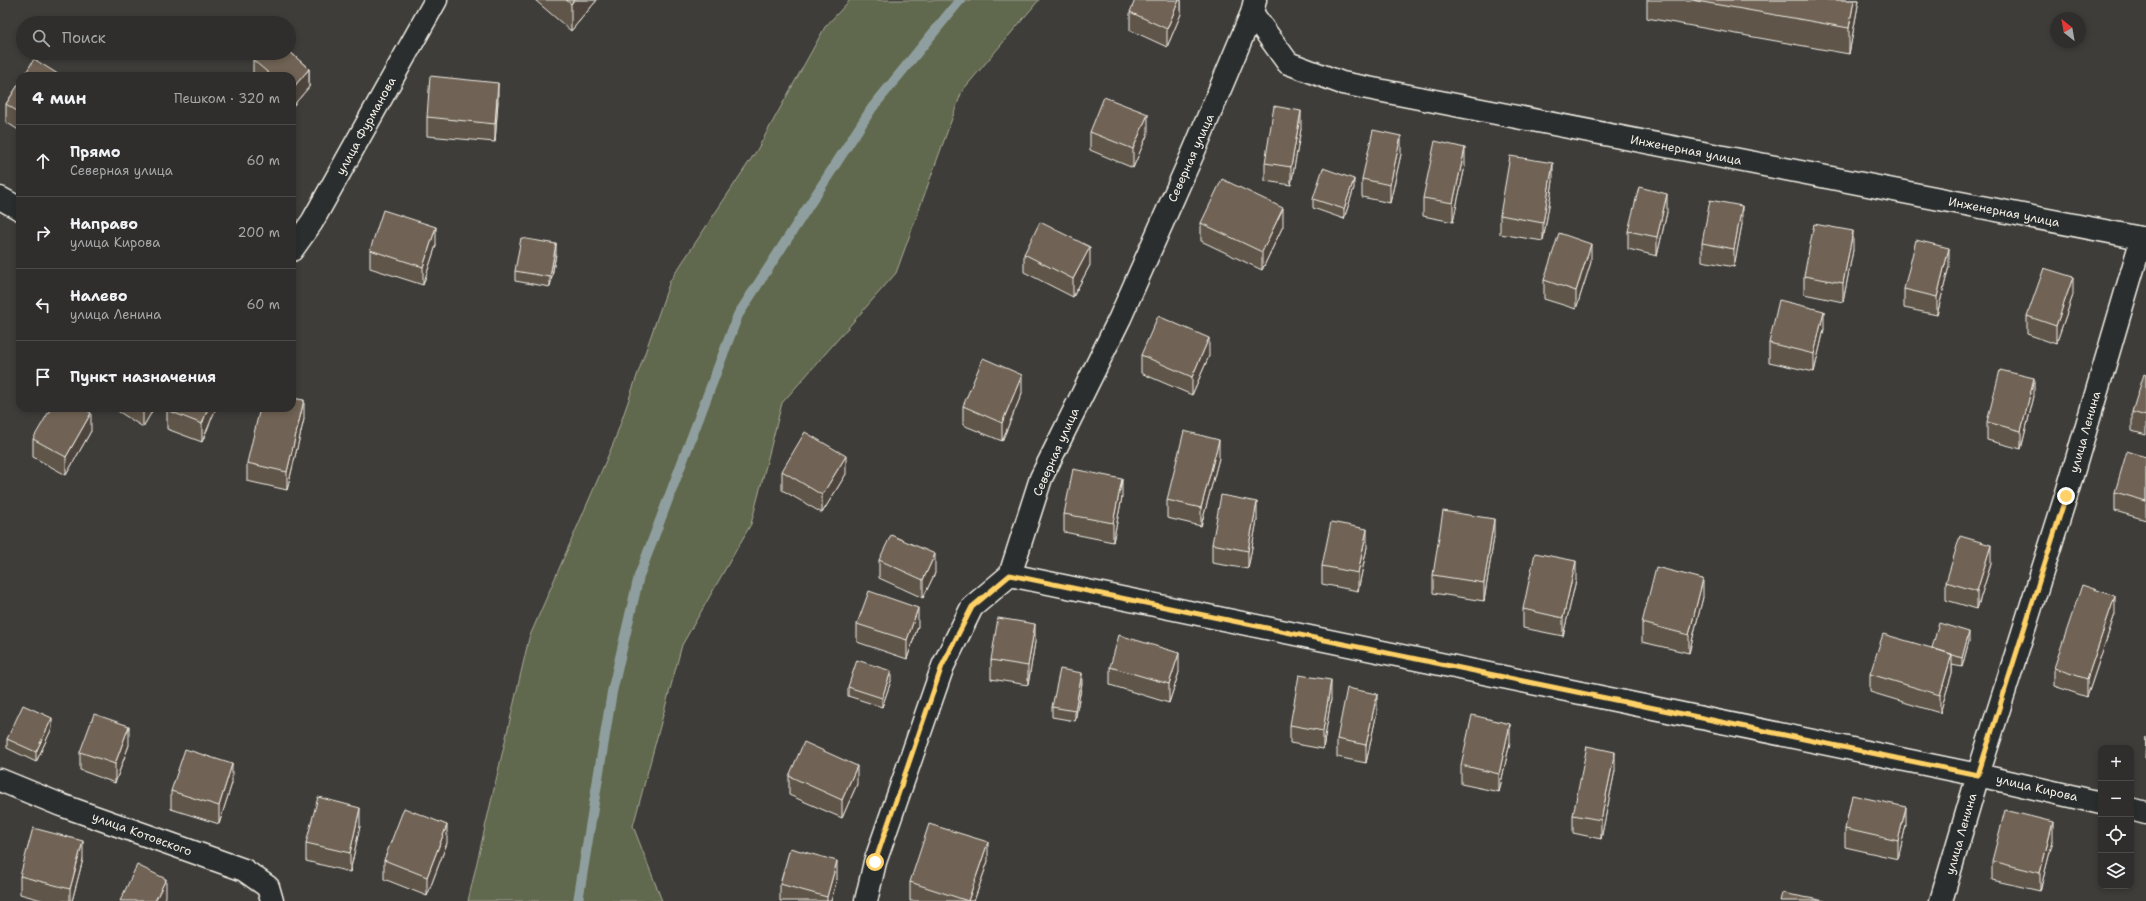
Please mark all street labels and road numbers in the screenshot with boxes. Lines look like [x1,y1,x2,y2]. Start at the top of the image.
street label: улица Фурманова [332,74,400,178]
street label: Северная улица [1164,111,1218,205]
street label: Инженерная улица [1629,131,1744,169]
street label: Инженерная улица [1947,193,2062,231]
street label: улица Ленина [2066,389,2104,475]
street label: Северная улица [1029,405,1083,499]
street label: улица Кирова [1995,771,2080,805]
street label: улица Ленина [1942,791,1980,877]
street label: улица Котовского [90,809,194,859]

